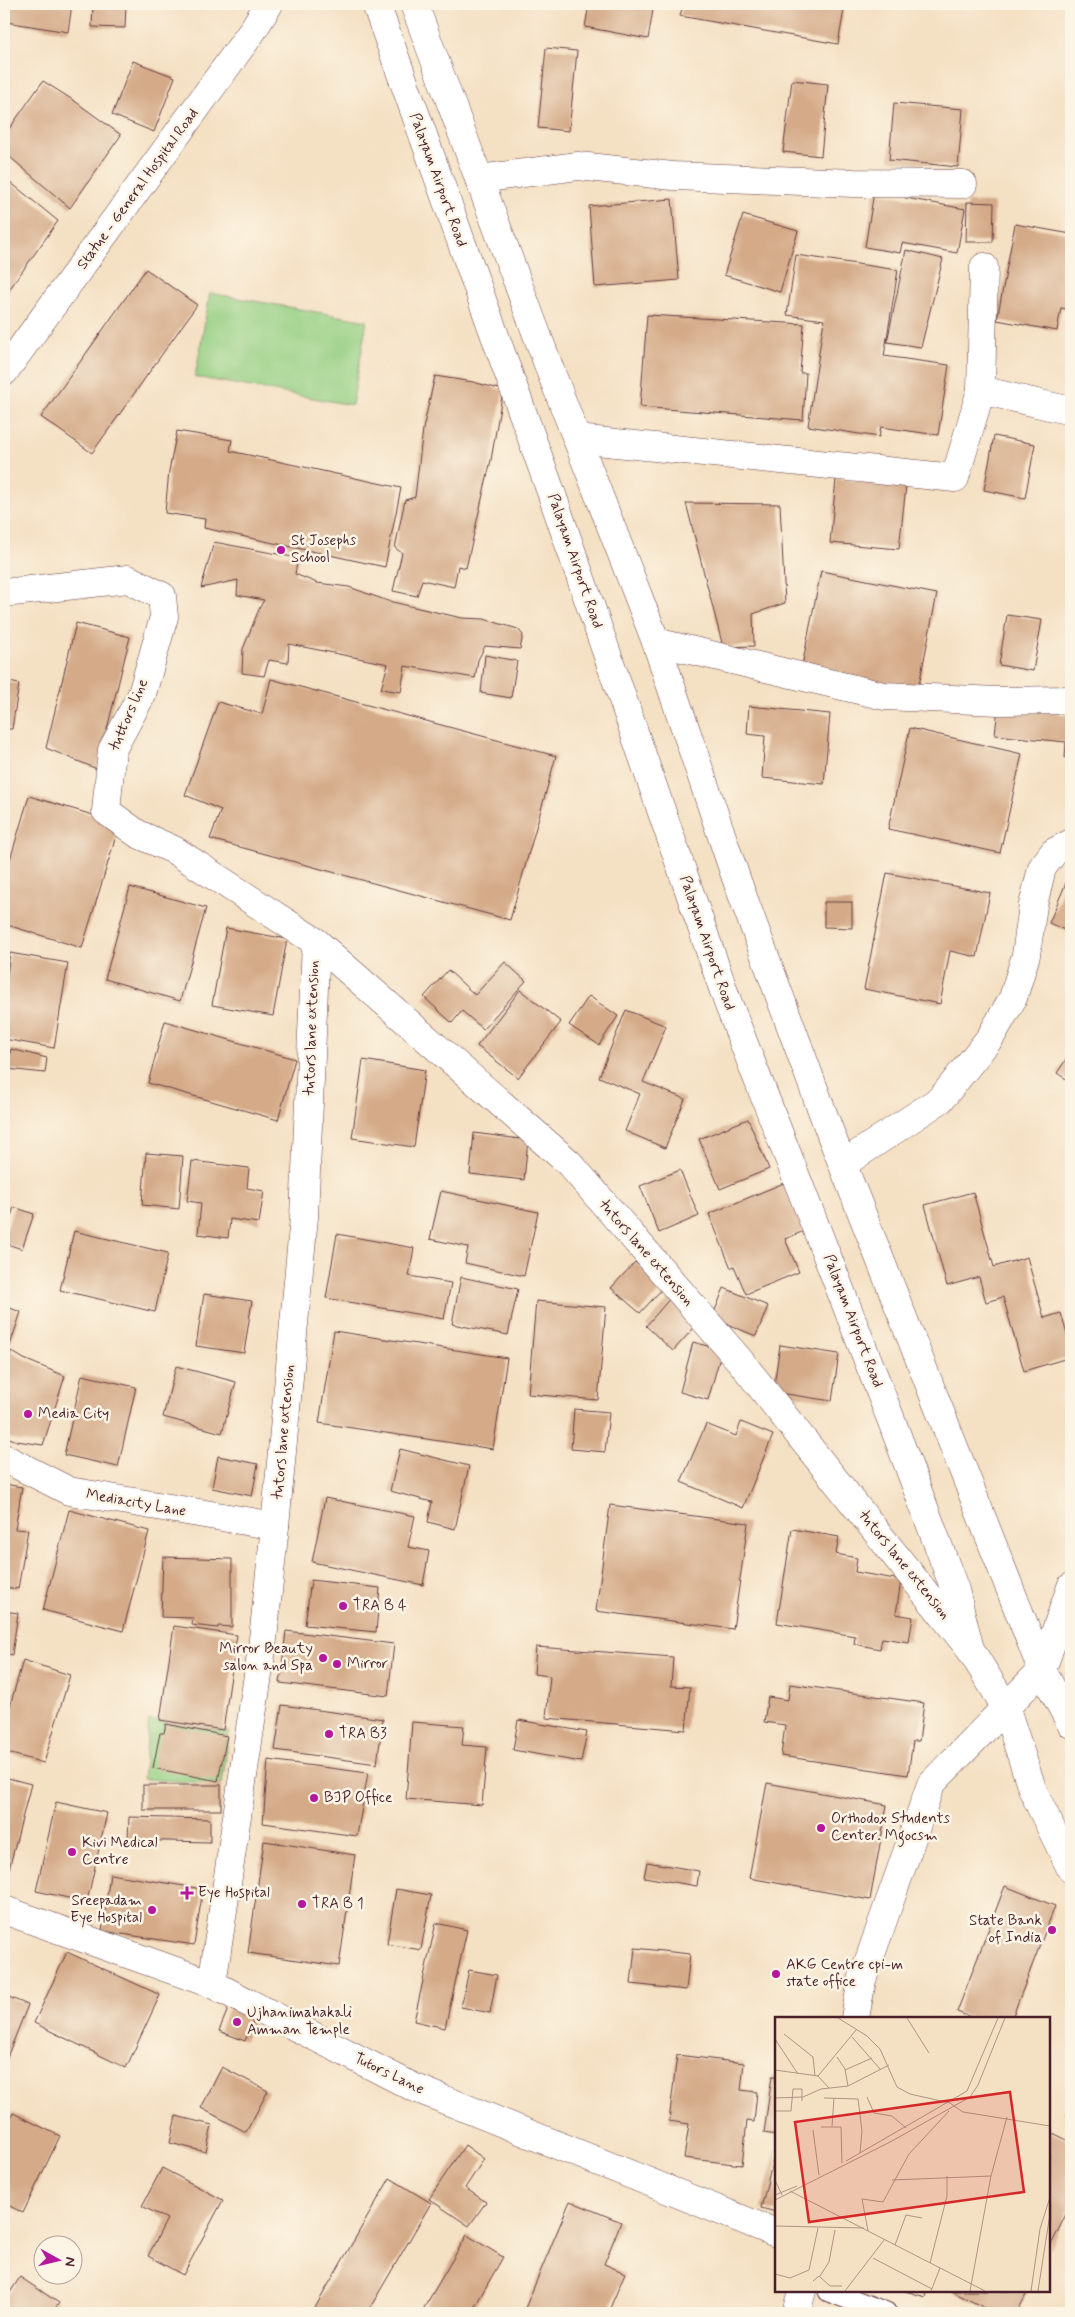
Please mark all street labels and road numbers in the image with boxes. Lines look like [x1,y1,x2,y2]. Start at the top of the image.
street label: Statue - General Hospital Road [73,104,203,274]
street label: Palayam Airport Road [404,110,472,250]
street label: Palayam Airport Road [543,491,607,631]
street label: tuttors line [104,676,153,755]
street label: Palayam Airport Road [675,873,739,1013]
street label: tutors lane extension [300,960,324,1097]
street label: tutors lane extension [593,1195,698,1311]
street label: Palayam Airport Road [818,1251,888,1391]
street label: tutors lane extension [268,1364,300,1501]
street label: Mediacity Lane [84,1484,188,1522]
street label: tutors lane extension [853,1505,954,1624]
street label: Tutors Lane [351,2048,428,2100]

